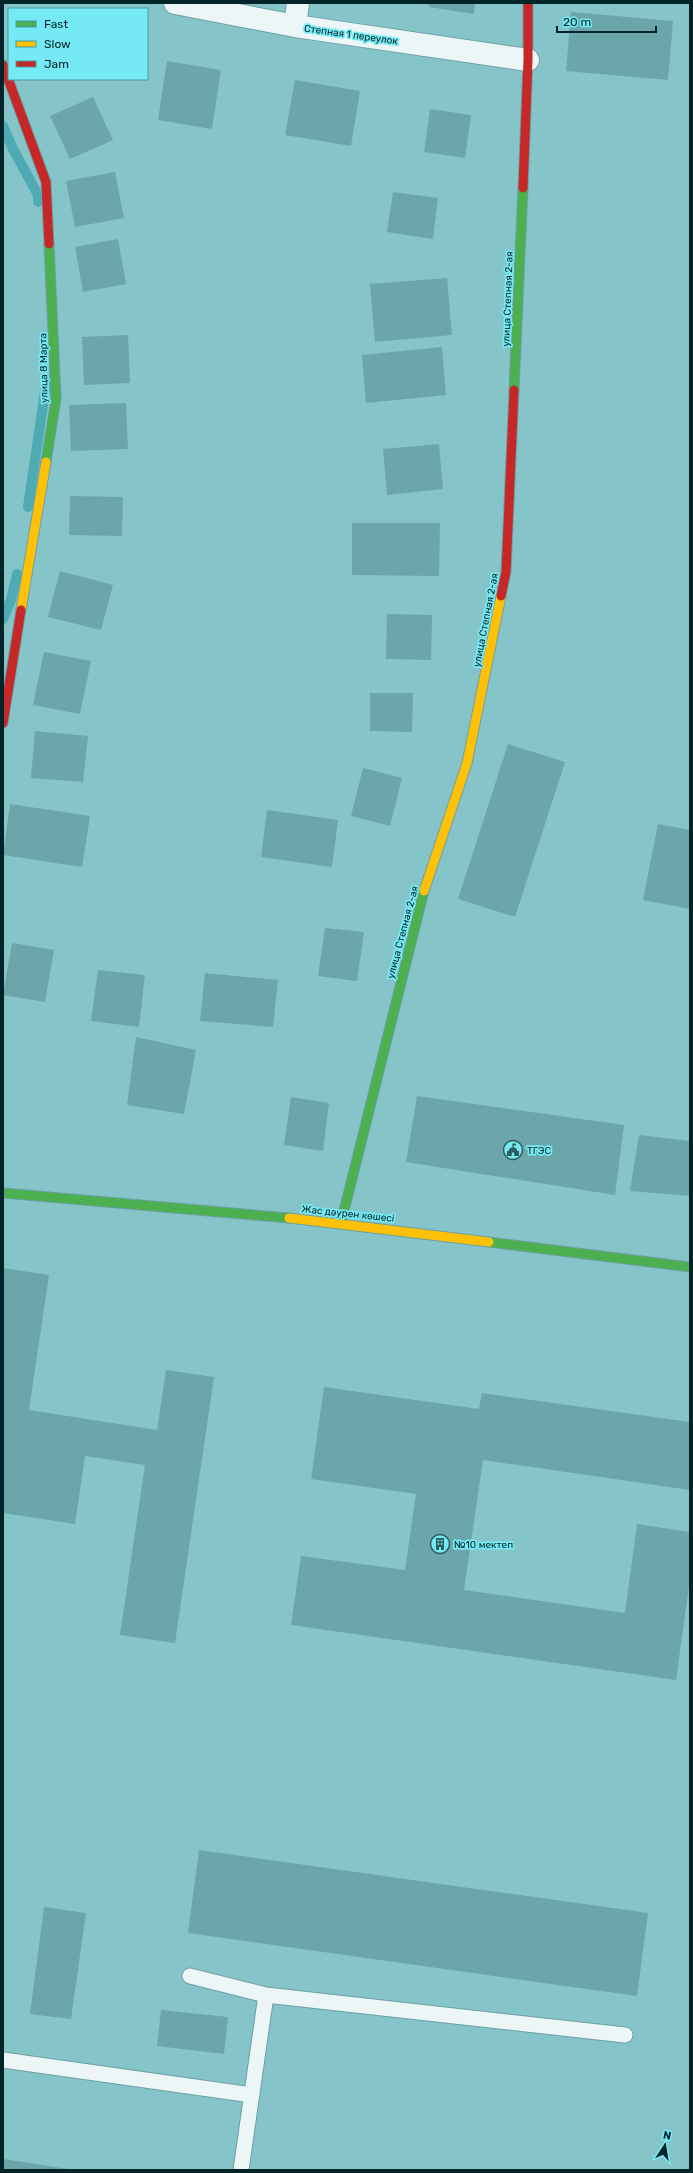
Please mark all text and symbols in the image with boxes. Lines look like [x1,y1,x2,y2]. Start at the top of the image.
legend [8,8,148,80]
scale bar [557,8,656,34]
text: 20 m [563,15,591,29]
text: Fast [44,17,68,31]
street label: Степная 1 переулок [303,22,399,48]
text: Slow [44,37,71,51]
text: Jam [44,57,69,71]
street label: улица Степная 2-ая [500,251,516,347]
street label: улица 8 Марта [37,333,51,403]
street label: улица Степная 2-ая [471,572,501,668]
street label: улица Степная 2-ая [385,885,421,980]
public building icon: ТГЭС [502,1139,524,1161]
place label: ТГЭС [527,1145,551,1157]
street label: Жас дәурен көшесі [301,1203,395,1225]
building icon: №10 мектеп [429,1533,451,1555]
place label: №10 мектеп [454,1539,513,1551]
north arrow [645,2125,685,2165]
text: N [662,2129,672,2143]

